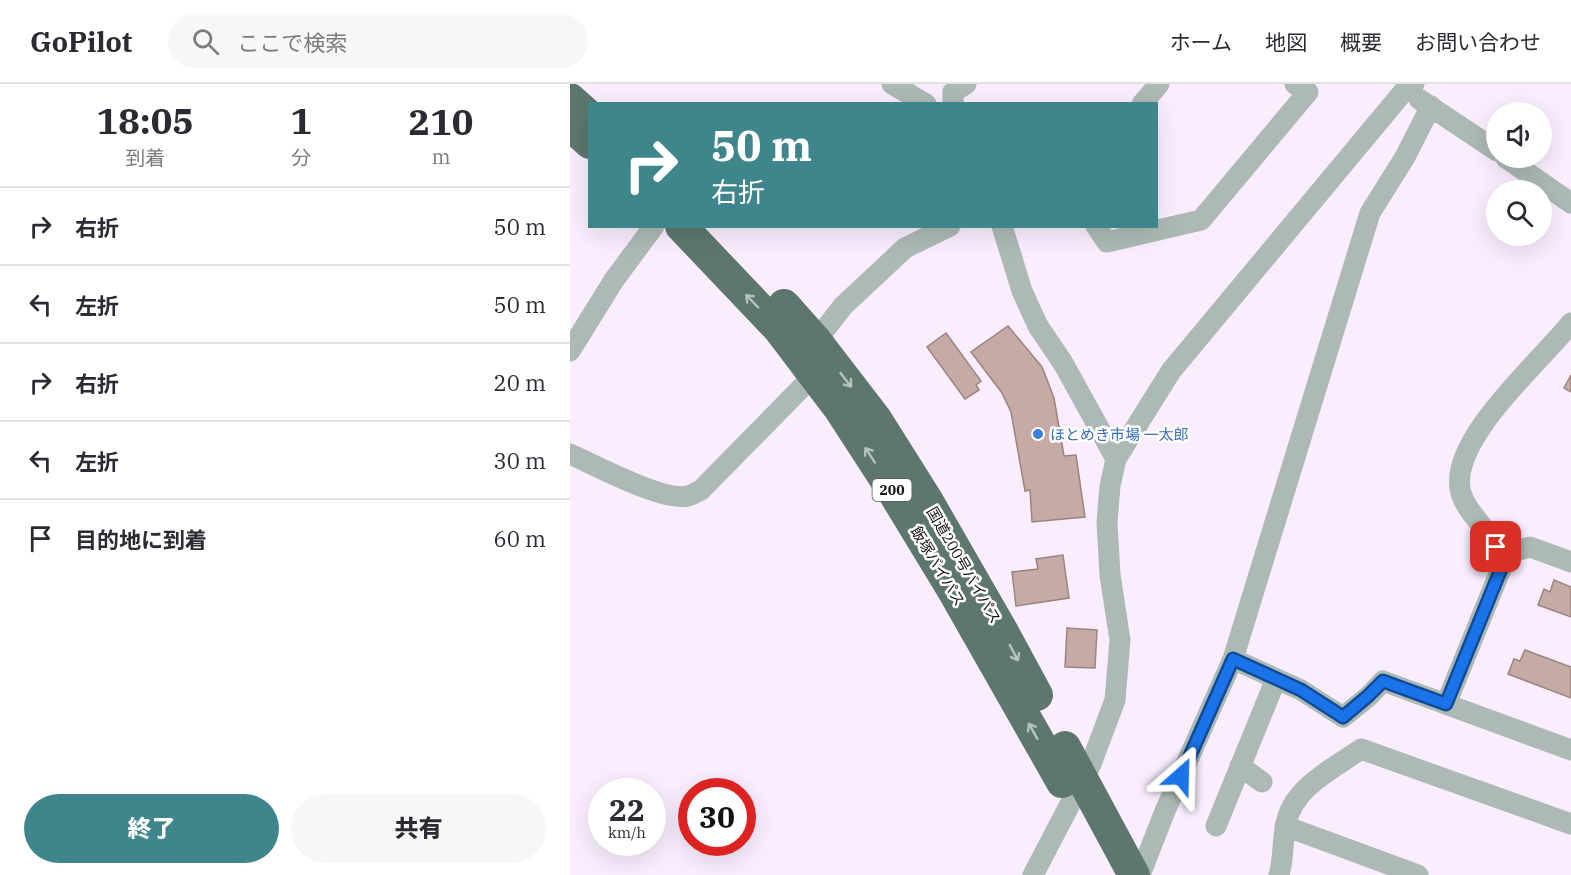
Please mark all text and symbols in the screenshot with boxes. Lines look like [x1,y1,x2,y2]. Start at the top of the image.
search box [168,14,588,68]
text: GoPilot [30,23,132,60]
icon: search [189,25,222,58]
text: ここで検索 [237,28,347,57]
text: ホーム [1170,28,1232,56]
text: 地図 [1265,28,1307,56]
text: 概要 [1340,28,1382,56]
text: お問い合わせ [1415,28,1541,56]
text: 18:05 [97,97,194,144]
text: 1 [290,97,312,144]
text: 210 [409,98,473,145]
map controls [1486,102,1552,246]
button: sound [1486,102,1552,168]
text: 50 m [711,118,812,173]
icon: right [612,126,690,204]
text: m [431,143,451,170]
text: 到着 [125,144,165,171]
text: 分 [291,144,311,171]
text: 右折 [711,174,765,209]
button: search [1486,180,1552,246]
icon: right [24,210,57,243]
text: 50 m [494,212,546,241]
text: 右折 [75,213,119,242]
icon: left [24,288,57,321]
text: 50 m [494,290,546,319]
text: 左折 [75,291,119,320]
one-way arrow [744,293,759,308]
icon: right [24,366,57,399]
text: 20 m [494,368,546,397]
text: 右折 [75,369,119,398]
one-way arrow [840,371,852,387]
place label: ほとめき市場 一太郎 [1050,425,1188,444]
marker: ほとめき市場 一太郎 [1031,427,1045,441]
icon: left [24,444,57,477]
text: 30 m [494,446,546,475]
text: 左折 [75,447,119,476]
one-way arrow [864,447,876,464]
road number: 200 [872,479,912,501]
street label: 国道200号バイパス [923,503,1005,627]
pin [1470,521,1521,572]
icon: arrive [24,522,57,555]
street label: 飯塚バイパス [907,523,969,609]
text: 60 m [494,524,546,553]
text: 目的地に到着 [75,525,207,554]
icon: arrive [1479,530,1512,563]
one-way arrow [1009,643,1020,661]
one-way arrow [1027,723,1038,741]
position arrow [1149,744,1213,808]
speed limit sign: 30 [678,778,756,856]
text: 22 [609,790,645,829]
button: 終了 [24,794,279,863]
button: 共有 [291,794,546,863]
text: km/h [608,823,646,842]

